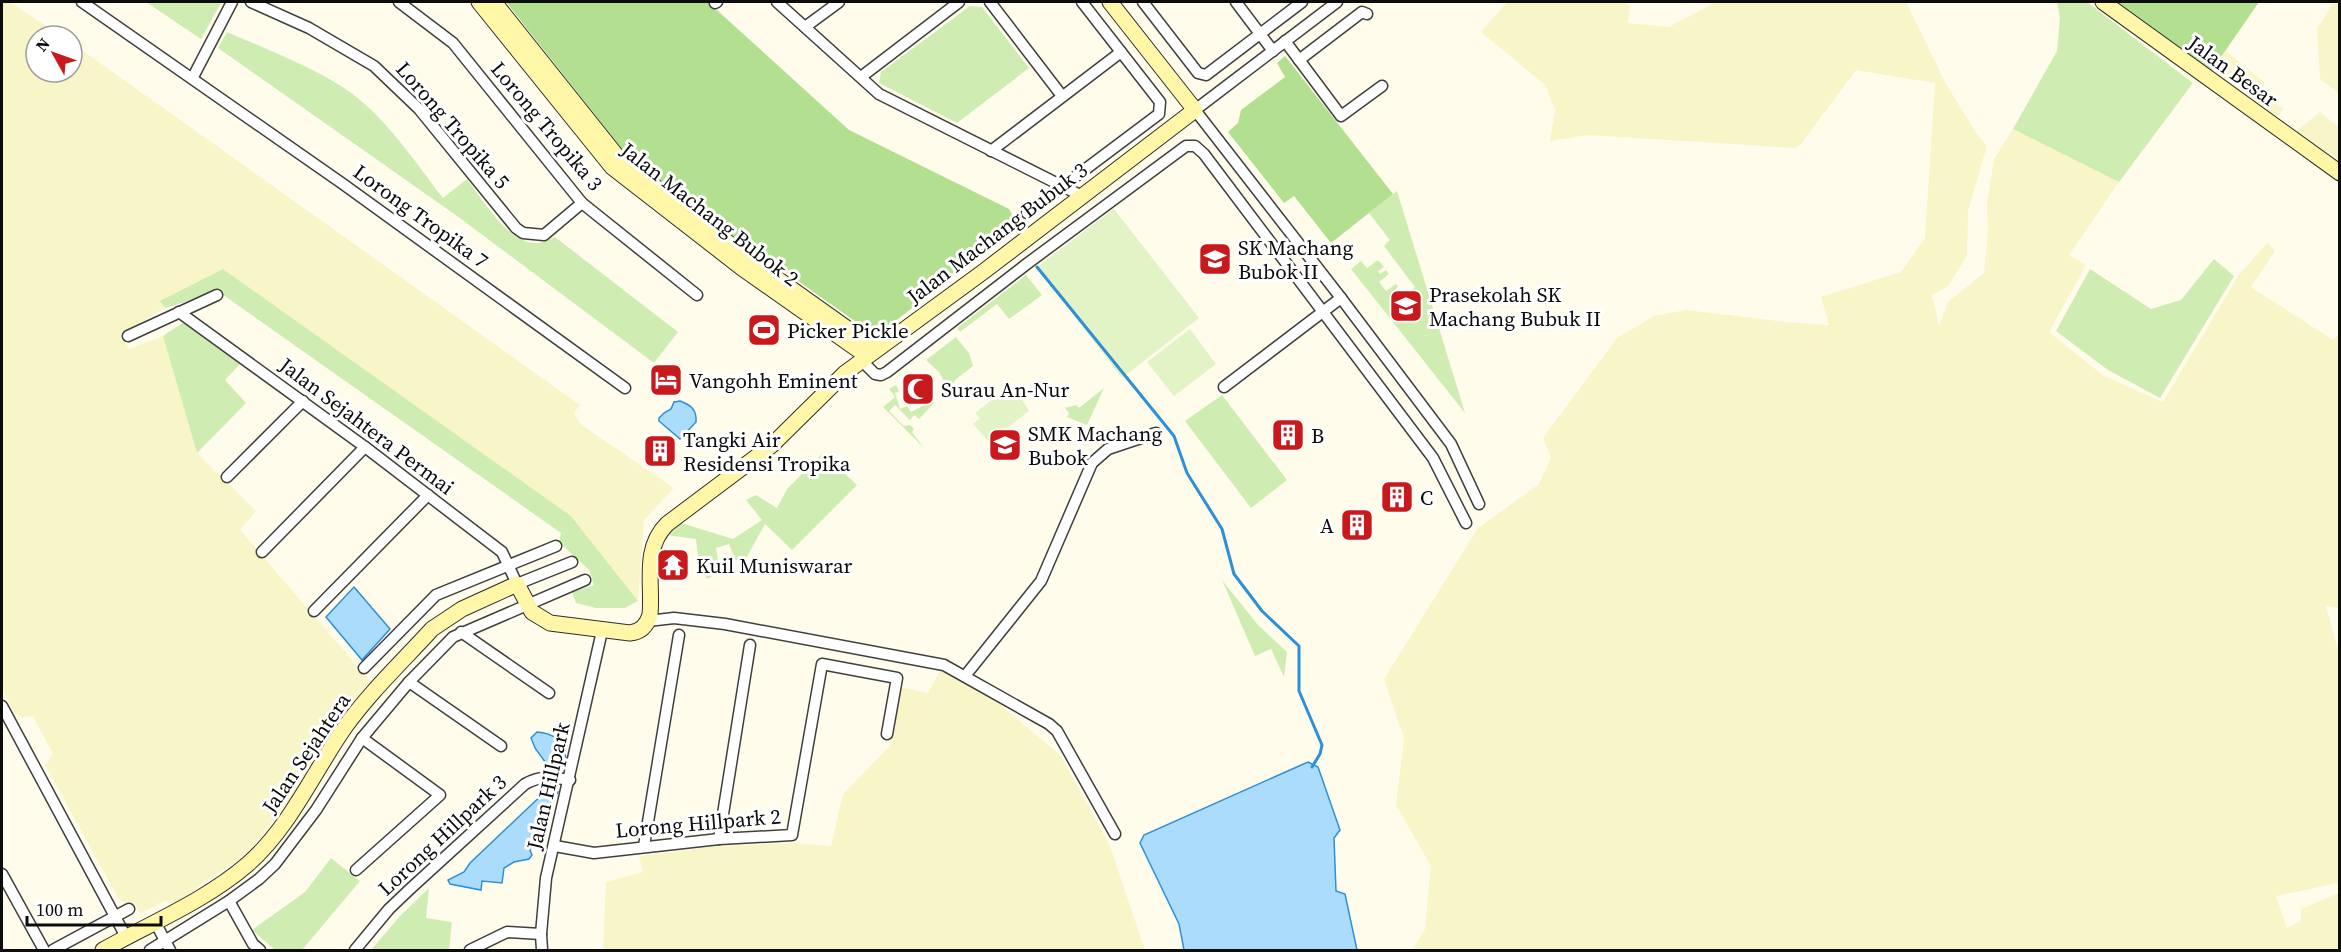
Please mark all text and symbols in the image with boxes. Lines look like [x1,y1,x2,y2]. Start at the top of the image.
north arrow [24,24,84,84]
street label: Jalan Besar [2181,28,2284,114]
text: N [30,33,55,56]
street label: Lorong Tropika 5 [389,55,517,195]
street label: Lorong Tropika 3 [484,55,610,197]
street label: Jalan Machang Bubok 2 [614,135,805,293]
street label: Jalan Machang Bubuk 3 [900,155,1093,311]
street label: Lorong Tropika 7 [348,157,494,275]
place label: SK Machang Bubok II [1238,233,1354,286]
school or university icon: SK Machang Bubok II [1197,241,1233,277]
place label: Prasekolah SK Machang Bubuk II [1429,280,1601,333]
school or university icon: Prasekolah SK Machang Bubuk II [1388,288,1424,324]
sports icon: Picker Pickle [746,312,782,348]
place label: Picker Pickle [787,316,909,345]
street label: Jalan Sejahtera Permai [273,350,460,501]
hotel icon: Vangohh Eminent [648,362,684,398]
place label: Vangohh Eminent [689,366,858,395]
mosque icon: Surau An-Nur [900,371,936,407]
place label: Surau An-Nur [941,375,1070,404]
building icon: B [1270,417,1306,453]
place label: SMK Machang Bubok [1028,419,1163,472]
place label: B [1311,421,1324,450]
place label: Tangki Air Residensi Tropika [683,425,851,478]
school or university icon: SMK Machang Bubok [987,427,1023,463]
building icon: Tangki Air Residensi Tropika [642,433,678,469]
building icon: C [1379,479,1415,515]
place label: C [1420,483,1433,512]
building icon: A [1339,507,1375,543]
place label: A [1320,511,1334,540]
temple icon: Kuil Muniswarar [655,547,691,583]
place label: Kuil Muniswarar [696,551,853,580]
street label: Jalan Sejahtera [254,687,357,820]
street label: Jalan Hillpark [519,719,577,854]
street label: Lorong Hillpark 3 [371,768,513,902]
street label: Lorong Hillpark 2 [614,801,782,845]
scale bar [27,889,160,927]
text: 100 m [36,897,83,922]

